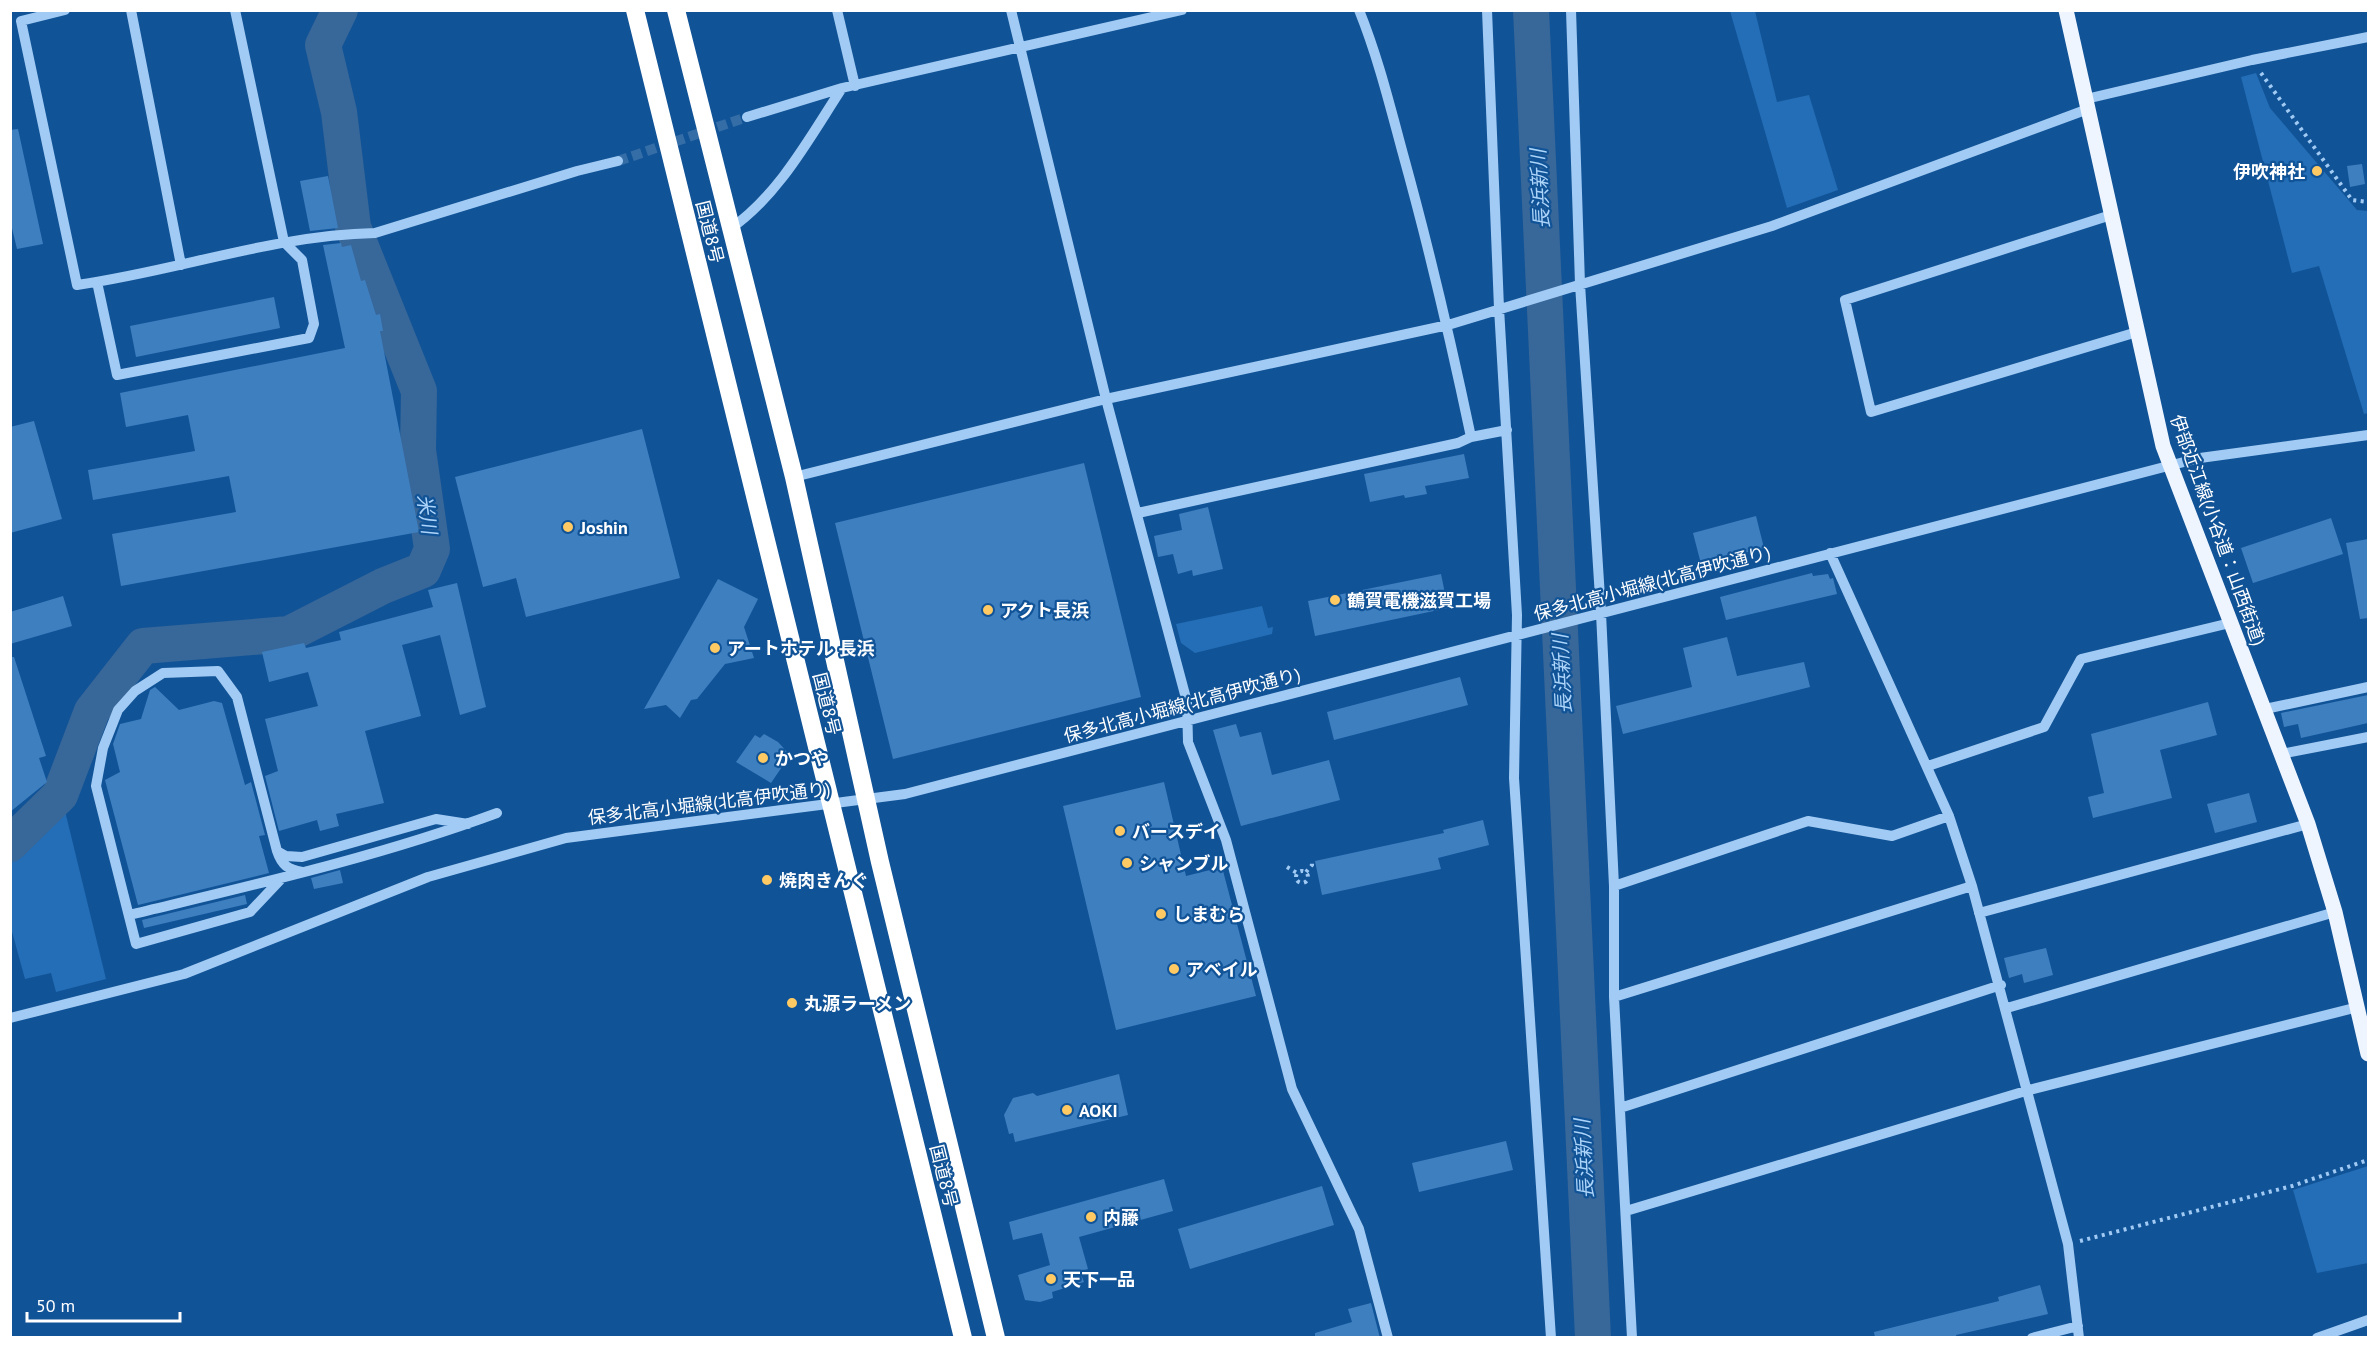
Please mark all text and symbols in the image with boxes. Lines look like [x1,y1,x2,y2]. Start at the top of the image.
water label: 長浜新川 [1525,146,1555,230]
place label: 伊吹神社 [2233,160,2305,183]
marker: 伊吹神社 [2310,164,2324,178]
street label: 国道8号 [691,198,729,266]
street label: 伊部近江線(小谷道：山西街道) [2165,411,2271,649]
water label: 米川 [411,492,443,538]
place label: Joshin [579,516,628,539]
marker: Joshin [561,520,575,534]
street label: 保多北高小堀線(北高伊吹通り) [1531,540,1773,626]
place label: 鶴賀電機滋賀工場 [1347,589,1491,612]
marker: 鶴賀電機滋賀工場 [1328,593,1342,607]
place label: アクト長浜 [1000,599,1089,622]
marker: アクト長浜 [981,603,995,617]
water label: 長浜新川 [1547,631,1577,715]
place label: アートホテル 長浜 [727,637,874,660]
marker: アートホテル 長浜 [708,641,722,655]
street label: 保多北高小堀線(北高伊吹通り) [1061,662,1303,748]
street label: 国道8号 [808,670,846,738]
place label: かつや [775,747,829,770]
marker: かつや [756,751,770,765]
street label: 保多北高小堀線(北高伊吹通り) [586,777,832,829]
place label: バースデイ [1132,820,1221,843]
marker: バースデイ [1113,824,1127,838]
place label: シャンブル [1139,852,1228,875]
marker: シャンブル [1120,856,1134,870]
place label: 焼肉きんぐ [779,869,869,892]
marker: 焼肉きんぐ [760,873,774,887]
place label: しまむら [1173,903,1245,926]
marker: しまむら [1154,907,1168,921]
place label: アベイル [1186,958,1258,981]
marker: アベイル [1167,962,1181,976]
place label: 丸源ラーメン [804,992,911,1015]
marker: 丸源ラーメン [785,996,799,1010]
place label: AOKI [1079,1099,1118,1122]
marker: AOKI [1060,1103,1074,1117]
water label: 長浜新川 [1569,1116,1599,1200]
street label: 国道8号 [925,1142,963,1210]
place label: 内藤 [1103,1206,1139,1229]
marker: 内藤 [1084,1210,1098,1224]
place label: 天下一品 [1063,1268,1135,1291]
marker: 天下一品 [1044,1272,1058,1286]
scale bar [27,1285,180,1323]
text: 50 m [36,1294,75,1317]

